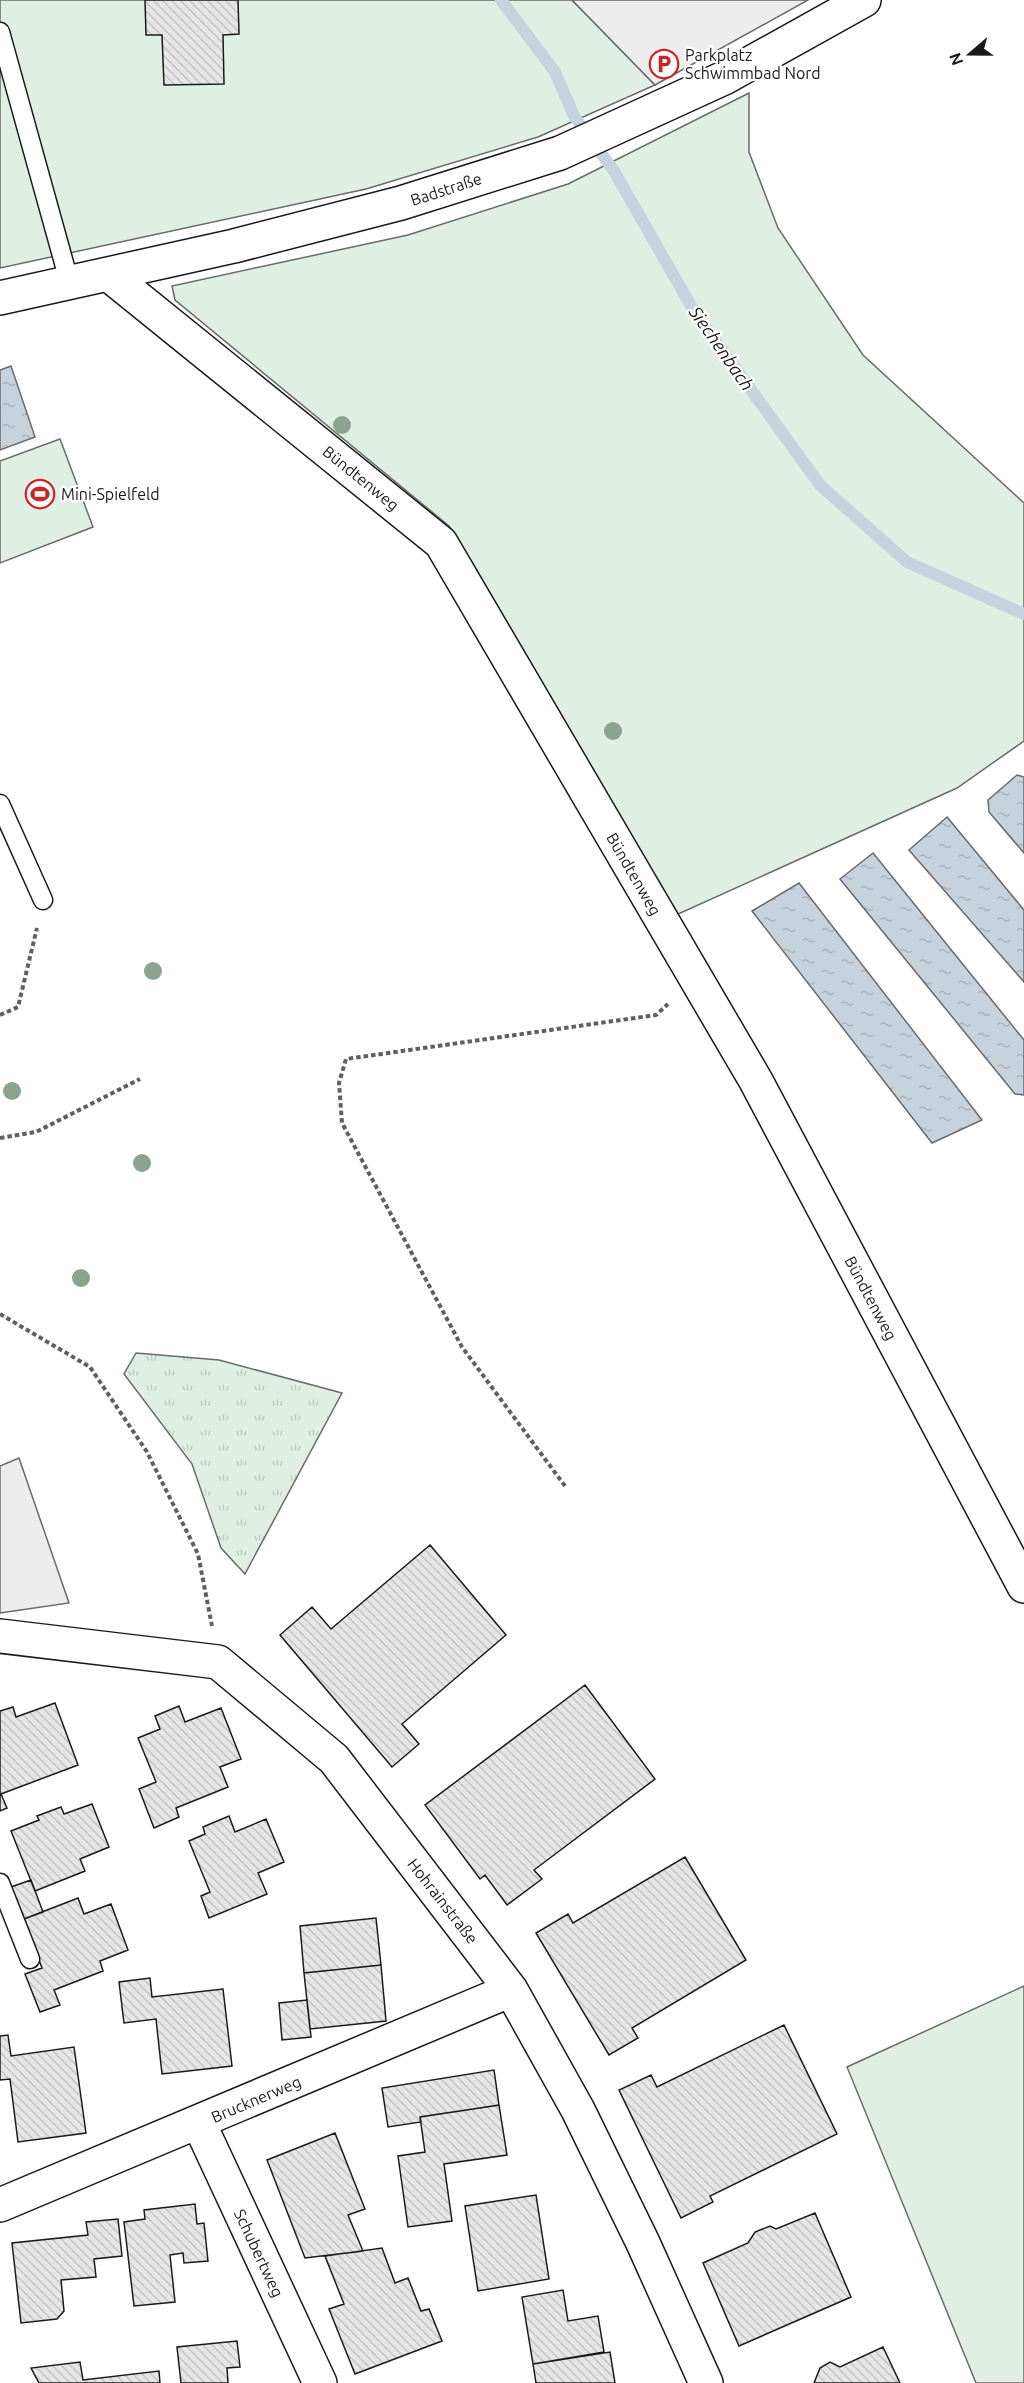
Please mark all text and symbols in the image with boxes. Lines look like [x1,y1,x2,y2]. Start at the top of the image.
north arrow [940,24,1000,84]
place label: Parkplatz Schwimmbad Nord [685,46,821,82]
parking icon: Parkplatz Schwimmbad Nord [648,48,680,80]
text: N [945,50,966,68]
street label: Badstraße [408,169,484,209]
water label: Siechenbach [685,301,758,394]
street label: Bündtenweg [319,442,403,514]
sports icon: Mini-Spielfeld [24,478,56,510]
place label: Mini-Spielfeld [61,485,160,503]
street label: Bündtenweg [603,829,665,919]
street label: Bündtenweg [841,1253,901,1343]
street label: Hohrainstraße [404,1855,482,1947]
street label: Brucknerweg [208,2072,304,2126]
street label: Schubertweg [231,2206,287,2300]

